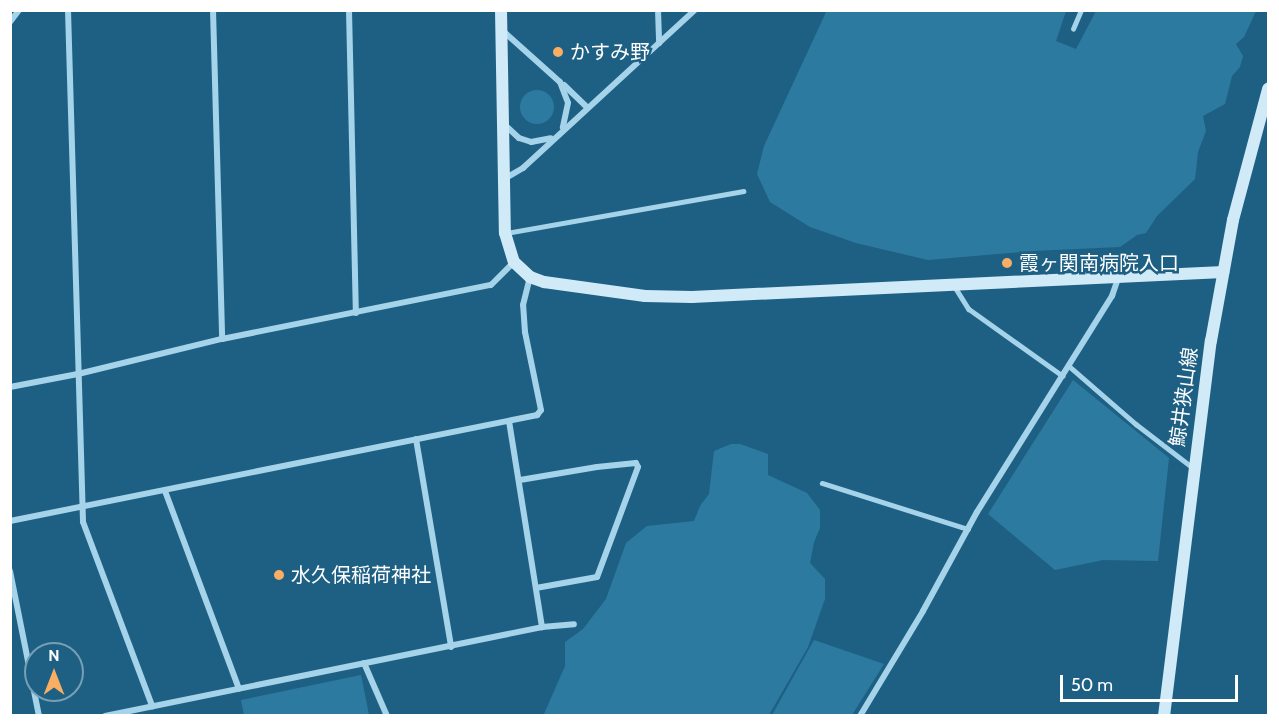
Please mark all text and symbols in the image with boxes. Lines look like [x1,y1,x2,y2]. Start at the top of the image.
place label: かすみ野 [570,40,650,64]
marker: かすみ野 [551,45,565,59]
place label: 霞ヶ関南病院入口 [1019,251,1179,275]
marker: 霞ヶ関南病院入口 [1000,256,1014,270]
street label: 鯨井狭山線 [1165,346,1203,448]
place label: 水久保稲荷神社 [291,563,431,587]
marker: 水久保稲荷神社 [272,568,286,582]
north arrow [24,642,84,702]
text: N [48,646,60,665]
scale bar [1063,663,1242,701]
text: 50 m [1071,674,1113,696]

